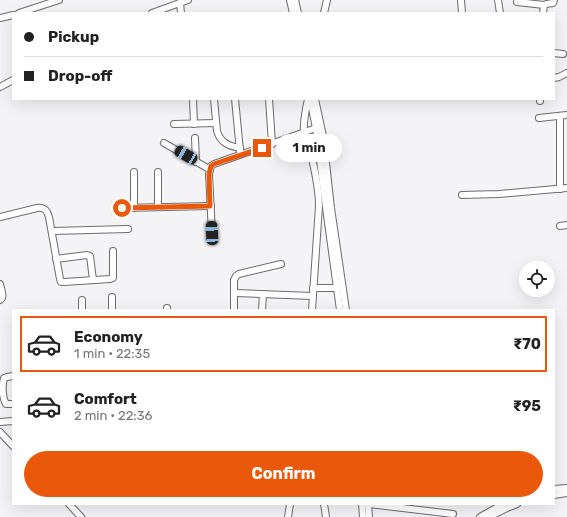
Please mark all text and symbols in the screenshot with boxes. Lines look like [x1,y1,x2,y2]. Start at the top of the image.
text: Pickup [48,28,99,46]
text: Drop-off [48,67,112,85]
callout: 1 min [276,134,342,162]
route end [253,139,271,157]
text: 1 min [292,140,326,155]
car [173,144,199,166]
route start [113,199,131,217]
car [205,221,219,245]
map controls [519,261,555,297]
button: locate [519,261,555,297]
icon: car [26,326,62,362]
text: Economy [74,328,143,346]
text: ₹70 [513,335,541,353]
text: 1 min · 22:35 [74,346,150,361]
icon: car [26,388,62,424]
text: Comfort [74,390,137,408]
text: ₹95 [513,397,541,415]
text: 2 min · 22:36 [74,408,152,423]
button: Confirm [24,451,543,497]

